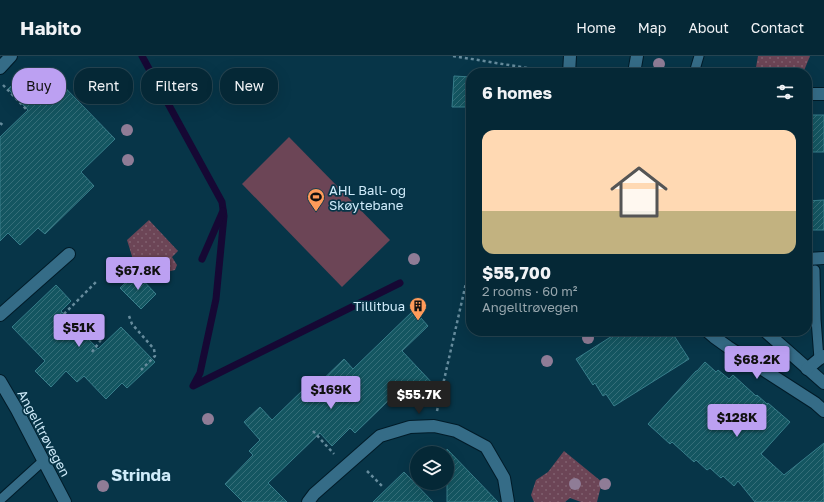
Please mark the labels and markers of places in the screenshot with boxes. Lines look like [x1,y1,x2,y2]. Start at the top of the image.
place label: AHL Ball- og Skøytebane [329,182,406,213]
sports icon: AHL Ball- og Skøytebane [306,187,326,212]
pin: $67.8K [105,257,171,291]
building icon: Tillitbua [408,296,428,321]
place label: Tillitbua [353,298,405,314]
pin: $51K [55,314,103,348]
pin: $68.2K [724,346,790,380]
pin: $169K [303,376,359,410]
pin: $55.7K [386,381,452,415]
pin: $128K [709,404,765,438]

